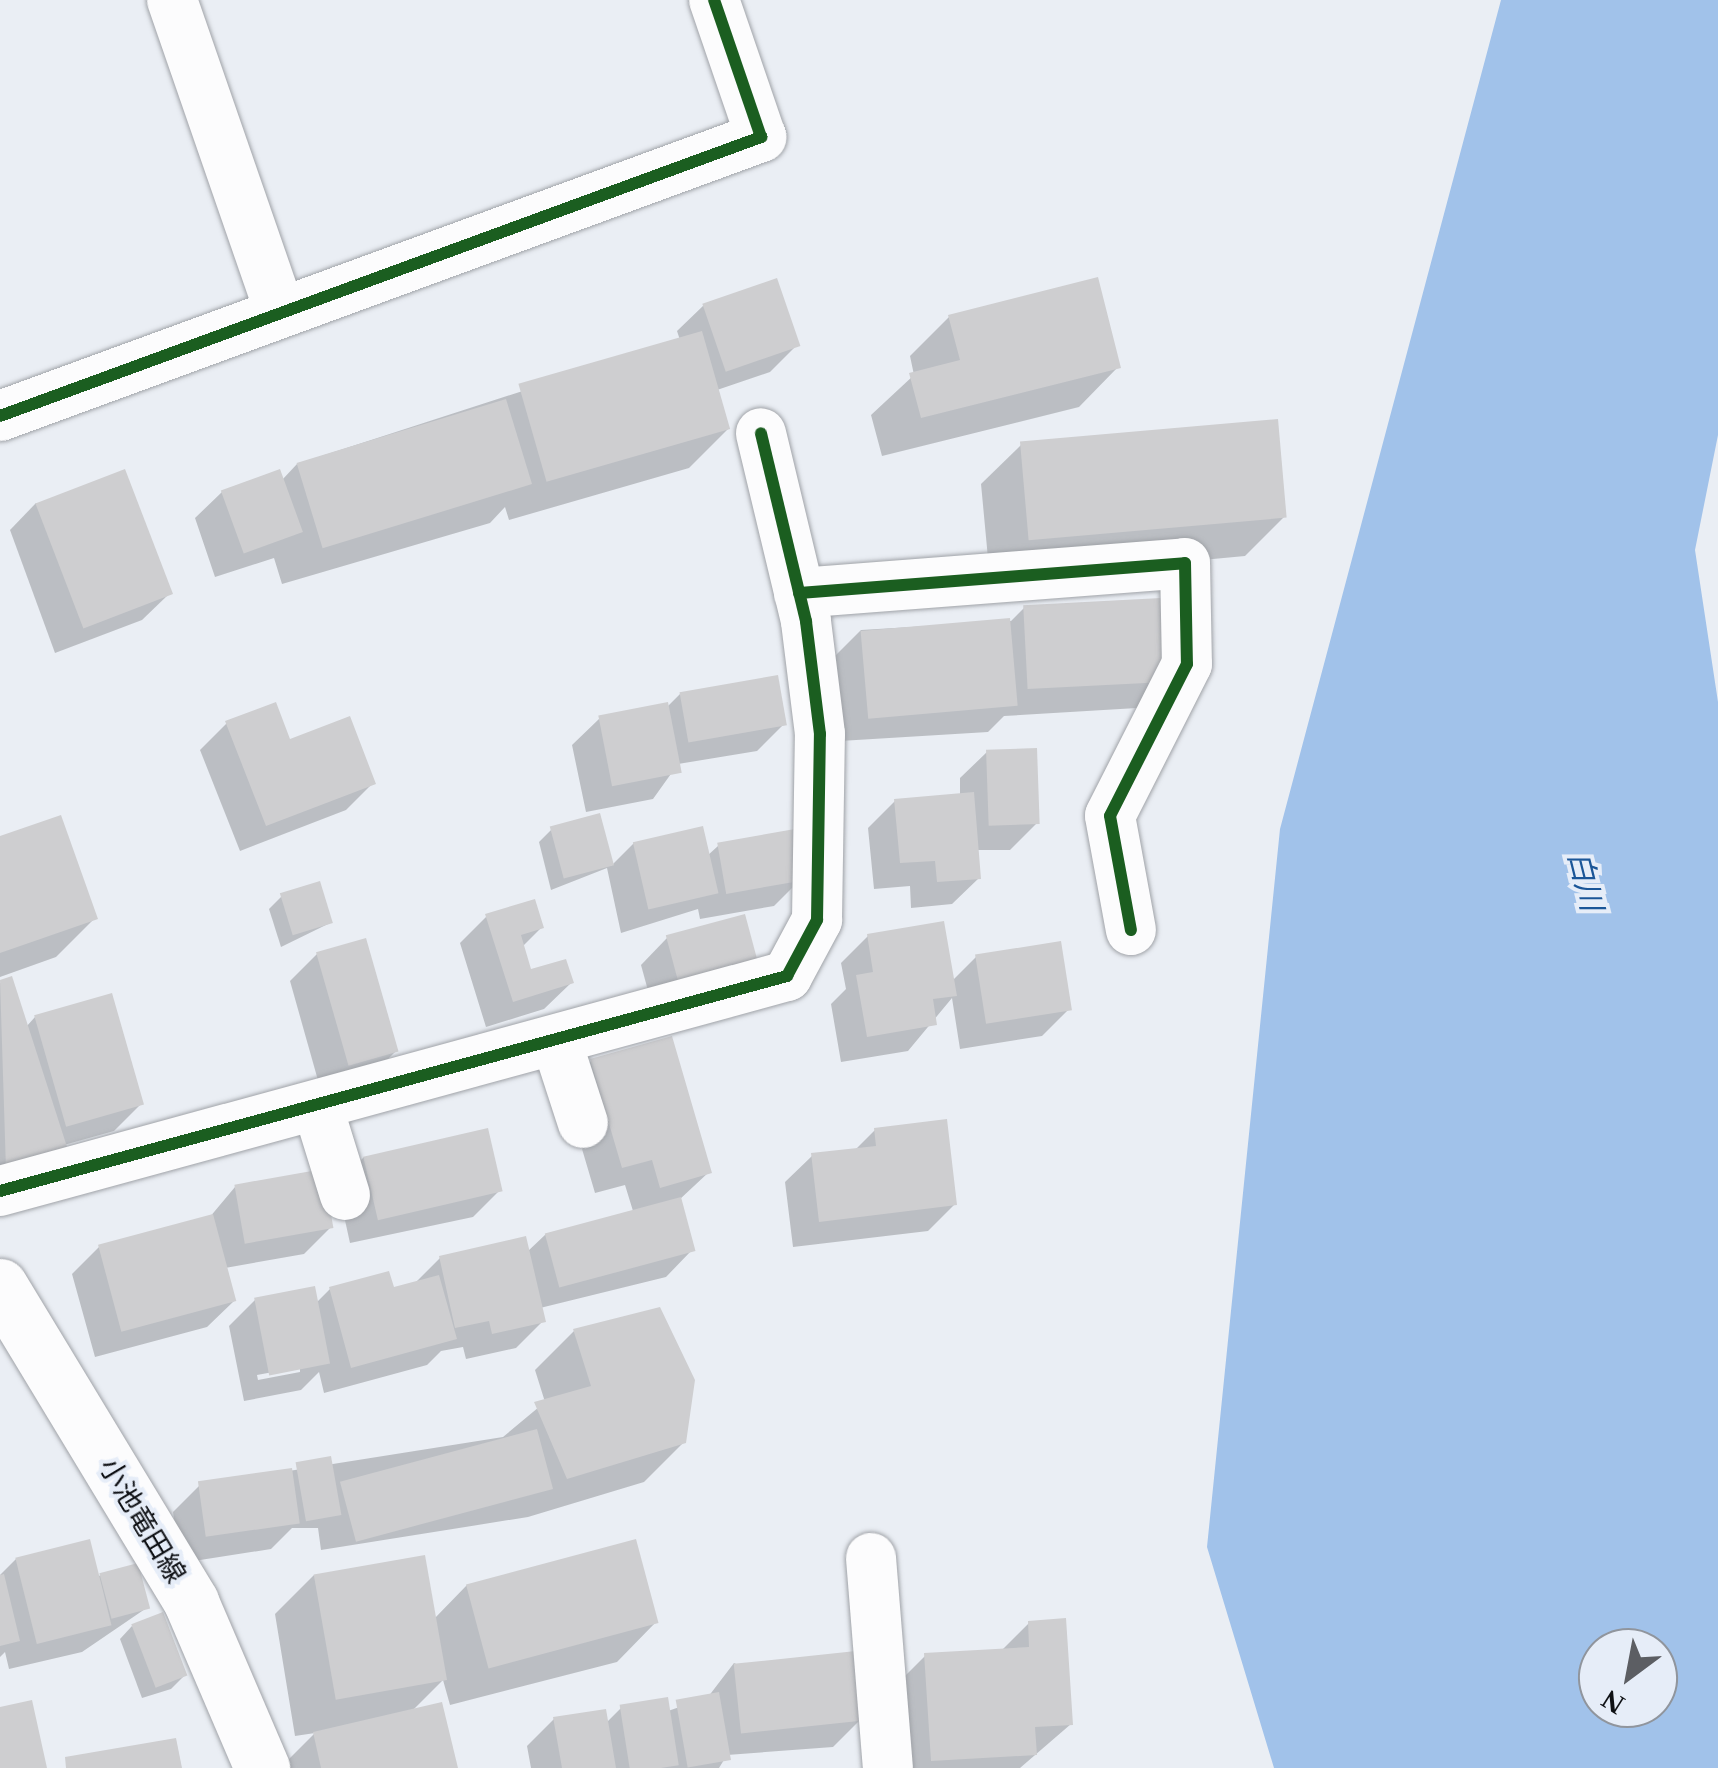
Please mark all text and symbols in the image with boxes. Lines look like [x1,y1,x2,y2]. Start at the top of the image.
water label: 白川 [1560,848,1610,914]
street label: 小池竜田線 [92,1452,192,1590]
north arrow [1578,1628,1678,1728]
text: N [1596,1684,1630,1721]

